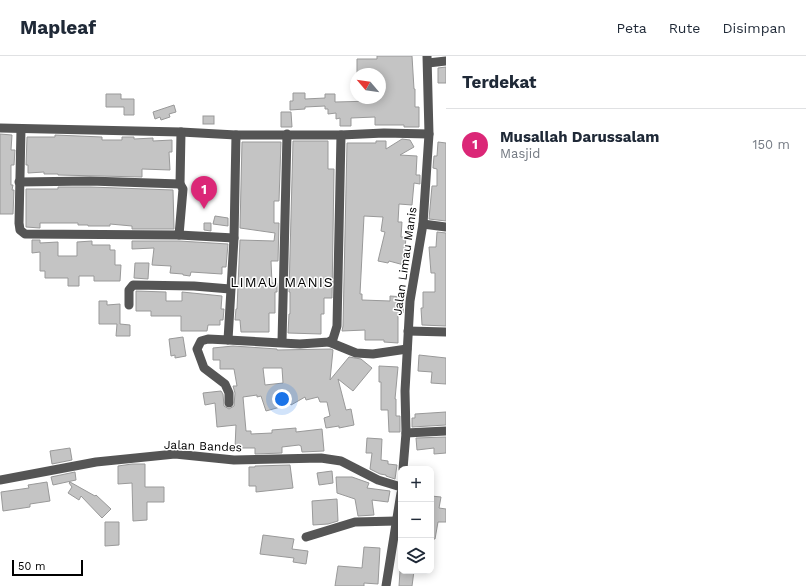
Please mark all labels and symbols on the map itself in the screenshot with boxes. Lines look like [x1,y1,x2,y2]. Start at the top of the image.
north arrow [350,68,386,104]
pin: 1 [191,176,217,209]
street label: Jalan Limau Manis [390,206,420,316]
district label: LIMAU MANIS [230,274,334,290]
your location [272,389,292,409]
street label: Jalan Bandes [164,438,242,454]
scale bar [12,558,83,577]

